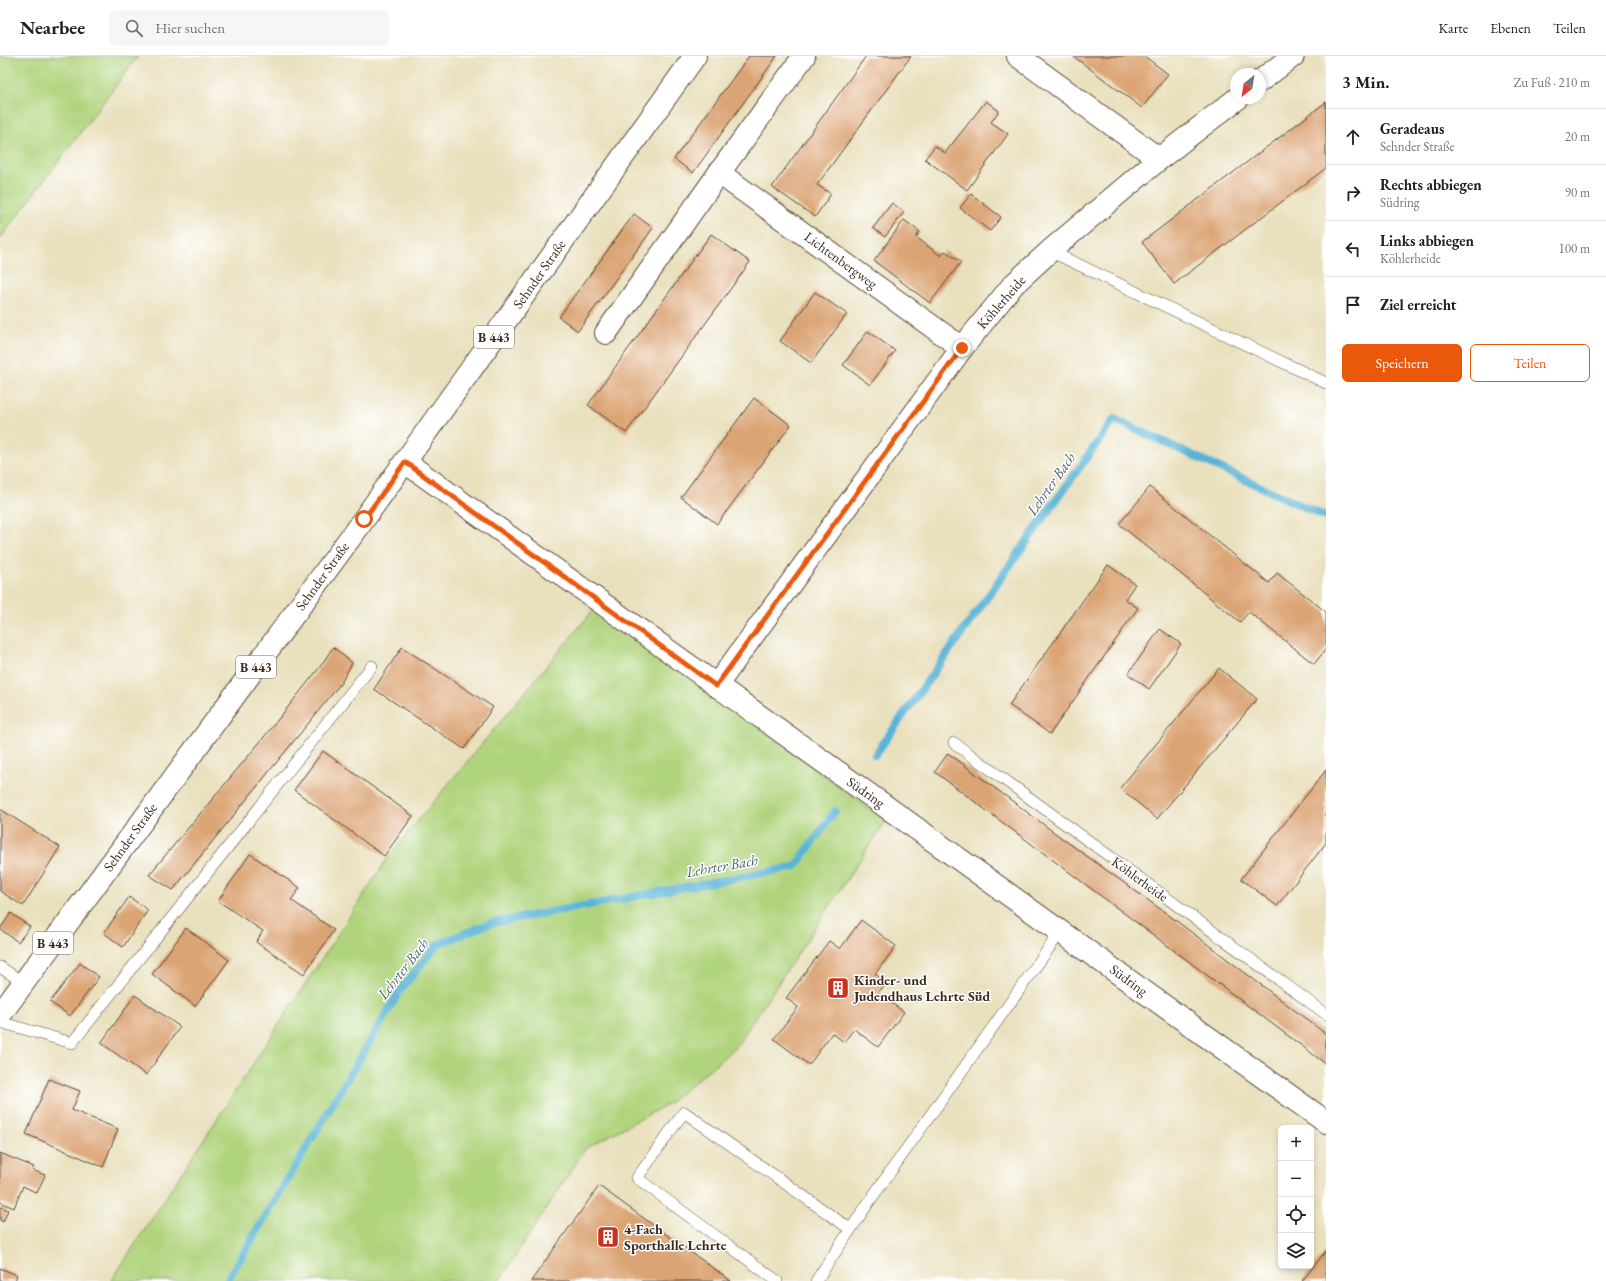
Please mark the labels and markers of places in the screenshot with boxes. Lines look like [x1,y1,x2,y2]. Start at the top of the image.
place label: Kinder- und Judendhaus Lehrte Süd [852,971,991,1005]
building icon: Kinder- und Judendhaus Lehrte Süd [825,975,851,1001]
place label: 4-Fach Sporthalle Lehrte [624,1220,727,1254]
building icon: 4-Fach Sporthalle Lehrte [595,1224,621,1250]

